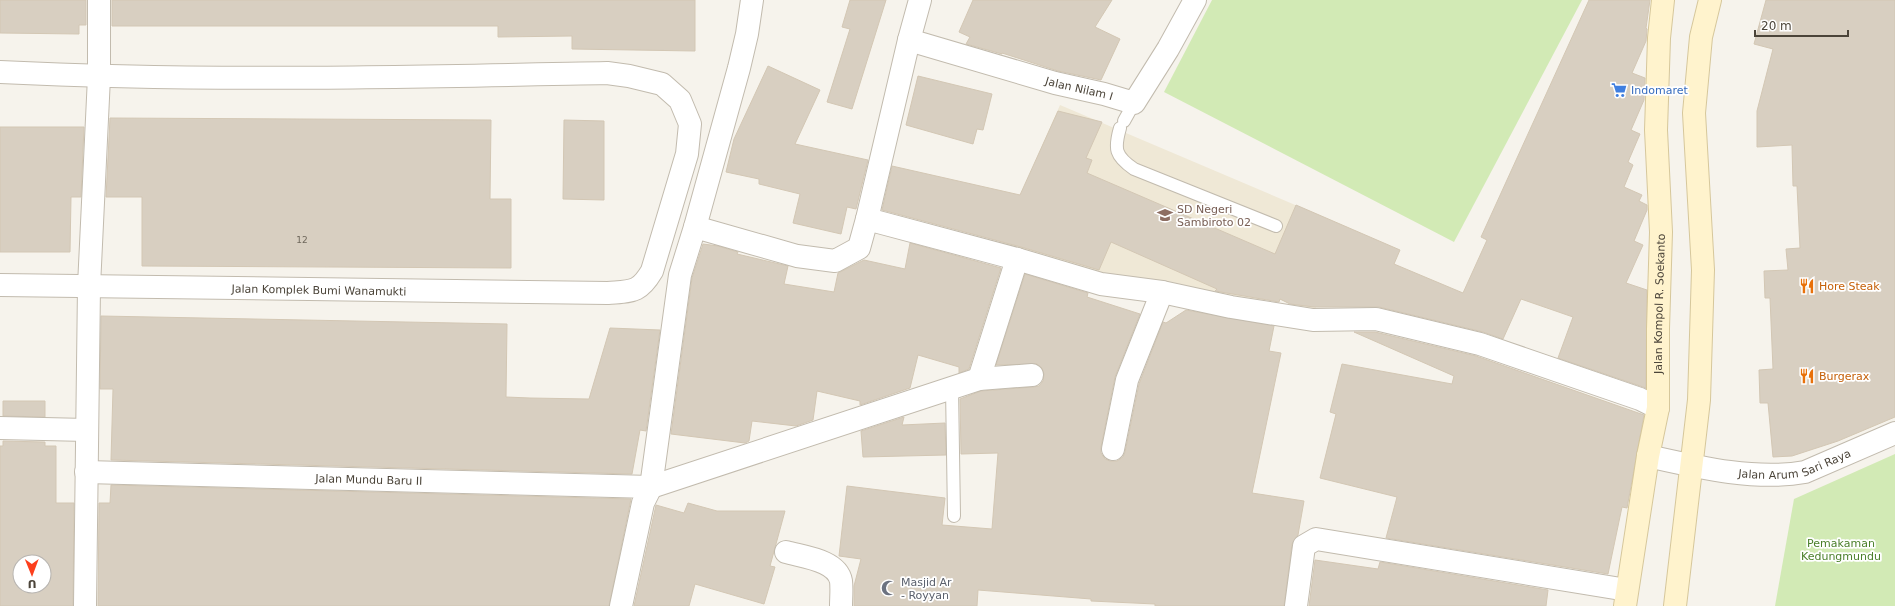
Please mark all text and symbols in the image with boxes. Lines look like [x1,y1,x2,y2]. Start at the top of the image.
scale bar [1755,12,1848,38]
text: 20 m [1761,19,1792,33]
street label: Jalan Nilam I [1043,74,1114,103]
supermarket icon: Indomaret [1610,81,1628,99]
place label: Indomaret [1631,84,1688,97]
place label: SD Negeri Sambiroto 02 [1177,203,1251,229]
school or university icon: SD Negeri Sambiroto 02 [1156,206,1174,224]
street label: Jalan Kompol R. Soekanto [1652,233,1668,375]
house number: 12 [296,235,308,245]
restaurant icon: Hore Steak [1798,277,1816,295]
place label: Hore Steak [1819,280,1880,293]
street label: Jalan Komplek Bumi Wanamukti [230,282,407,299]
restaurant icon: Burgerax [1798,367,1816,385]
place label: Burgerax [1819,370,1870,383]
street label: Jalan Arum Sari Raya [1737,447,1853,482]
street label: Jalan Mundu Baru II [314,472,423,488]
park label: Pemakaman Kedungmundu [1801,537,1881,563]
north arrow [12,554,52,594]
place label: Masjid Ar - Royyan [901,576,952,602]
text: U [28,577,37,590]
mosque icon: Masjid Ar - Royyan [880,579,898,597]

